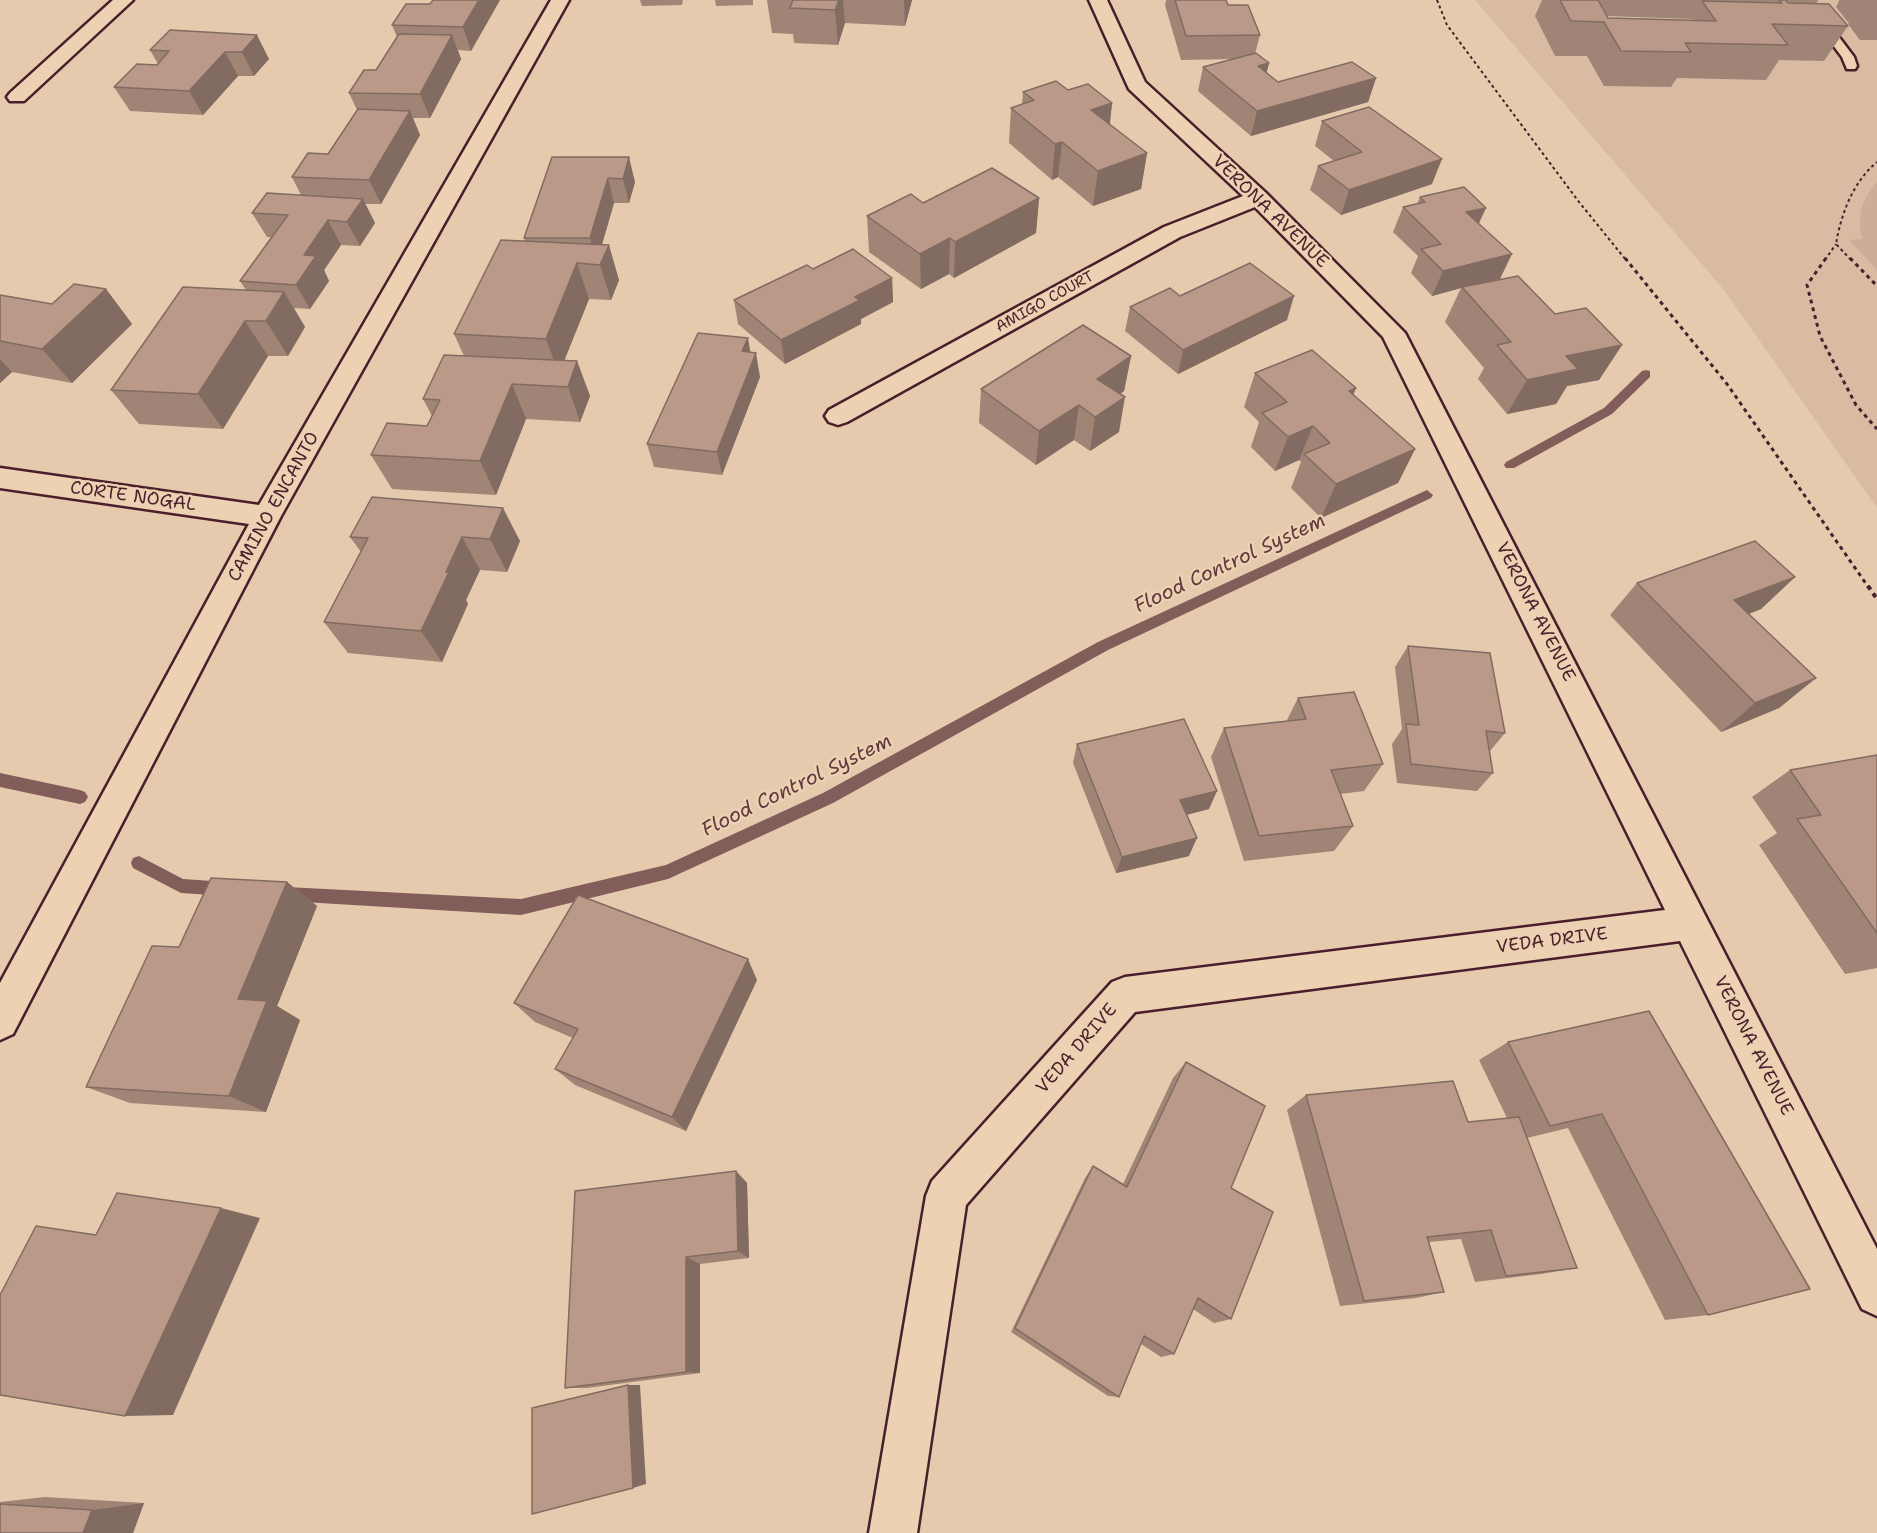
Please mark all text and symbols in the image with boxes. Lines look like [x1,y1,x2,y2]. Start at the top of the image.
street label: VERONA AVENUE [1207,151,1333,273]
street label: AMIGO COURT [993,268,1097,336]
street label: CAMINO ENCANTO [224,428,324,586]
street label: CORTE NOGAL [69,477,197,517]
water label: Flood Control System [1130,509,1330,619]
street label: VERONA AVENUE [1491,539,1579,685]
water label: Flood Control System [698,729,896,843]
street label: VEDA DRIVE [1495,923,1609,959]
street label: VERONA AVENUE [1709,973,1797,1119]
street label: VEDA DRIVE [1032,1000,1122,1098]

